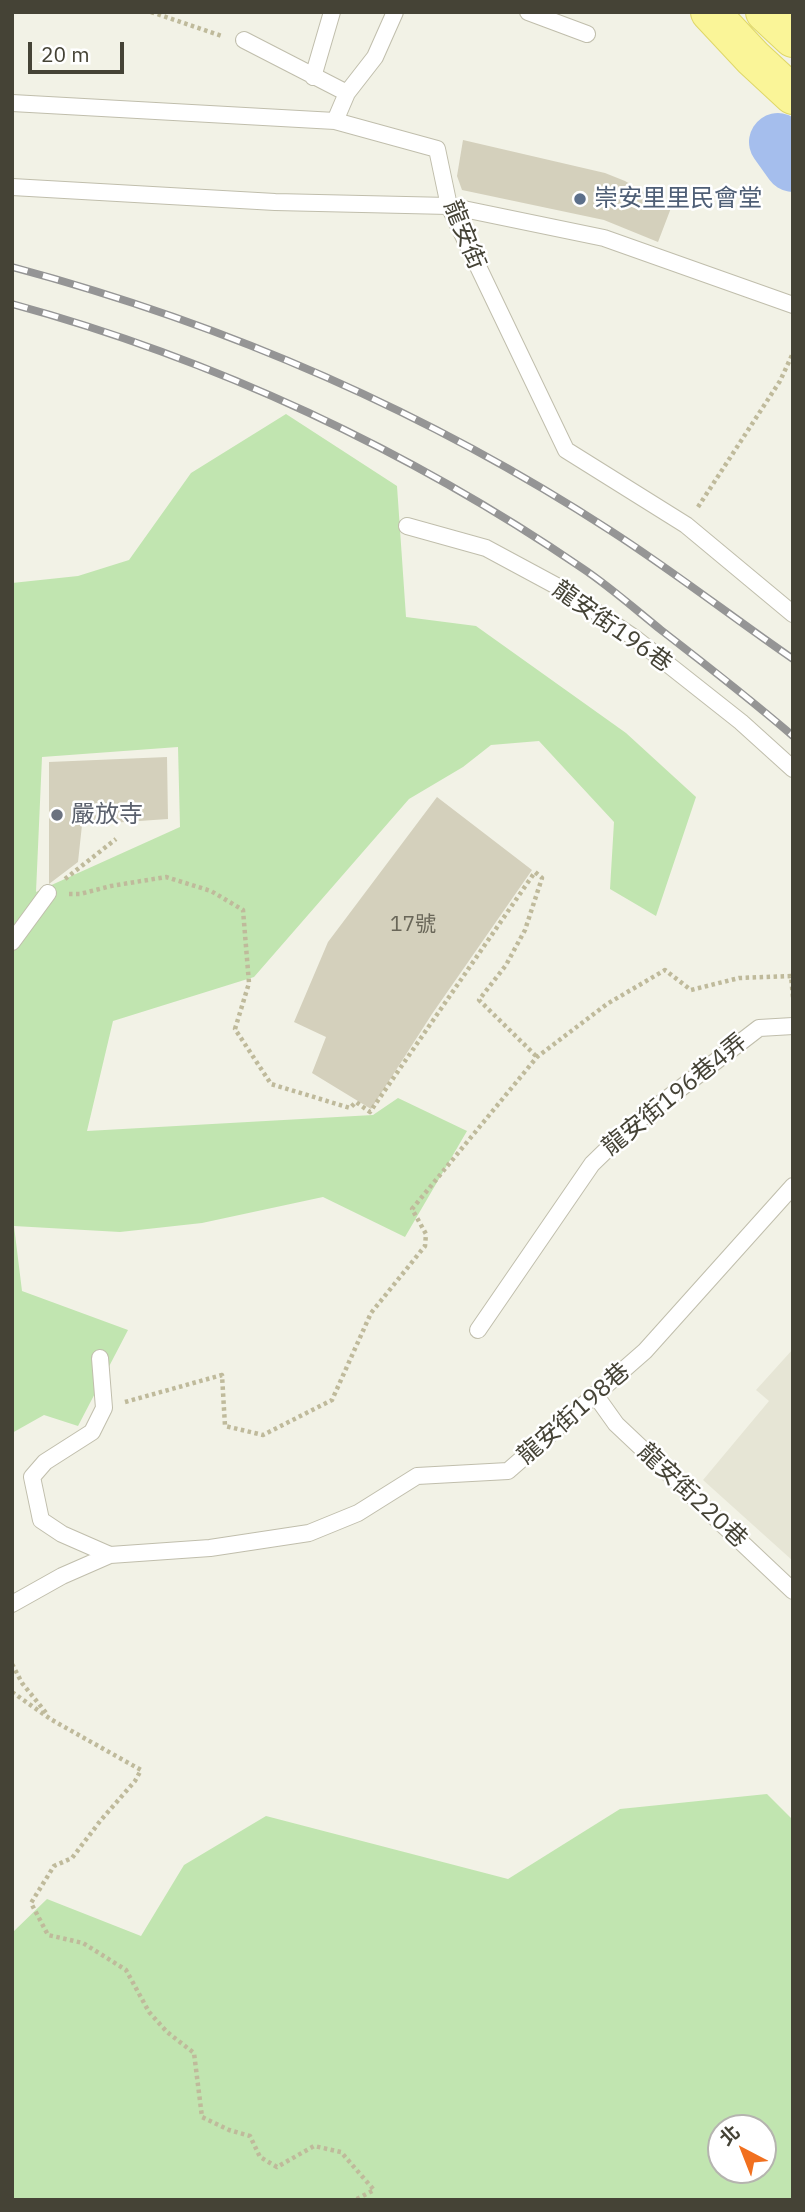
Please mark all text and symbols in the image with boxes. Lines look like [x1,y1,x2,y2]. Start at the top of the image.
scale bar [32,28,128,72]
text: 20 m [41,40,90,68]
place label: 崇安里里民會堂 [594,185,762,213]
marker: 崇安里里民會堂 [572,191,588,207]
street label: 龍安街 [437,196,491,274]
street label: 龍安街196巷 [547,575,677,679]
place label: 嚴放寺 [71,801,143,829]
marker: 嚴放寺 [49,807,65,823]
house number: 17號 [390,912,436,938]
street label: 龍安街196巷4弄 [597,1028,753,1162]
street label: 龍安街198巷 [512,1357,636,1471]
street label: 龍安街220巷 [631,1438,753,1554]
north arrow [707,2114,777,2184]
text: 北 [714,2120,744,2150]

